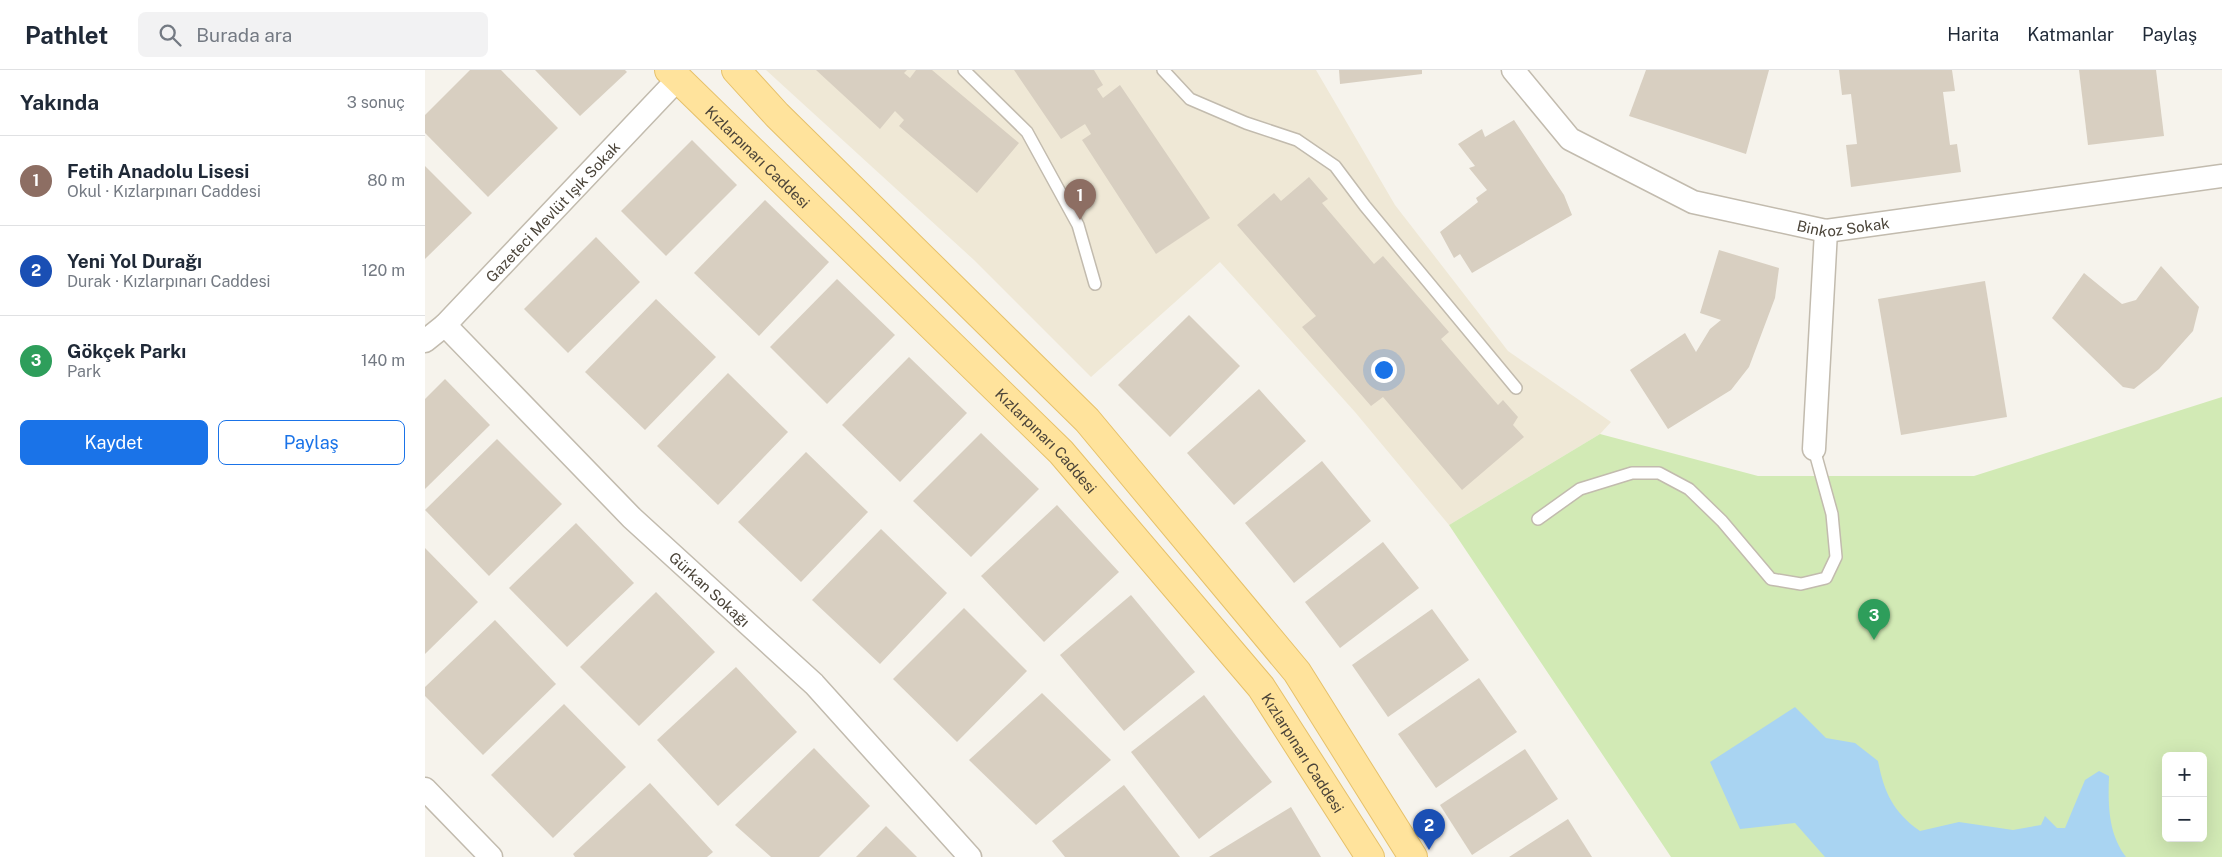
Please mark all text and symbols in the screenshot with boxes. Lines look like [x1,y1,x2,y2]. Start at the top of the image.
search box [138,12,488,57]
text: Pathlet [25,21,108,49]
icon: search [156,21,184,49]
text: Burada ara [196,24,292,46]
text: Harita [1947,24,1999,45]
text: Katmanlar [2027,24,2114,45]
text: Paylaş [2142,24,2197,45]
text: Yakında [20,90,99,115]
text: 3 sonuç [347,93,405,112]
street label: Kızlarpınarı Caddesi [702,102,813,211]
street label: Gazeteci Mevlüt Işık Sokak [482,138,623,285]
text: Fetih Anadolu Lisesi [67,160,249,182]
text: 1 [33,171,39,190]
text: 80 m [367,171,405,190]
pin: 1 [1064,179,1096,220]
text: Okul · Kızlarpınarı Caddesi [67,182,261,201]
street label: Binkoz Sokak [1795,214,1890,240]
text: Yeni Yol Durağı [67,250,202,272]
text: 2 [31,261,41,280]
text: 120 m [361,261,405,280]
text: Durak · Kızlarpınarı Caddesi [67,272,270,291]
text: Gökçek Parkı [67,340,186,362]
text: 3 [31,351,41,370]
text: 140 m [361,351,405,370]
your location [1371,357,1397,383]
text: Park [67,362,101,381]
street label: Kızlarpınarı Caddesi [992,385,1101,496]
button: Kaydet [20,420,208,465]
button: Paylaş [218,420,405,465]
street label: Gürkan Sokağı [666,548,753,630]
pin: 3 [1858,599,1890,640]
street label: Kızlarpınarı Caddesi [1259,690,1348,816]
map controls [2162,752,2207,842]
button: + [2162,752,2207,797]
button: − [2162,797,2207,842]
pin: 2 [1413,809,1445,850]

